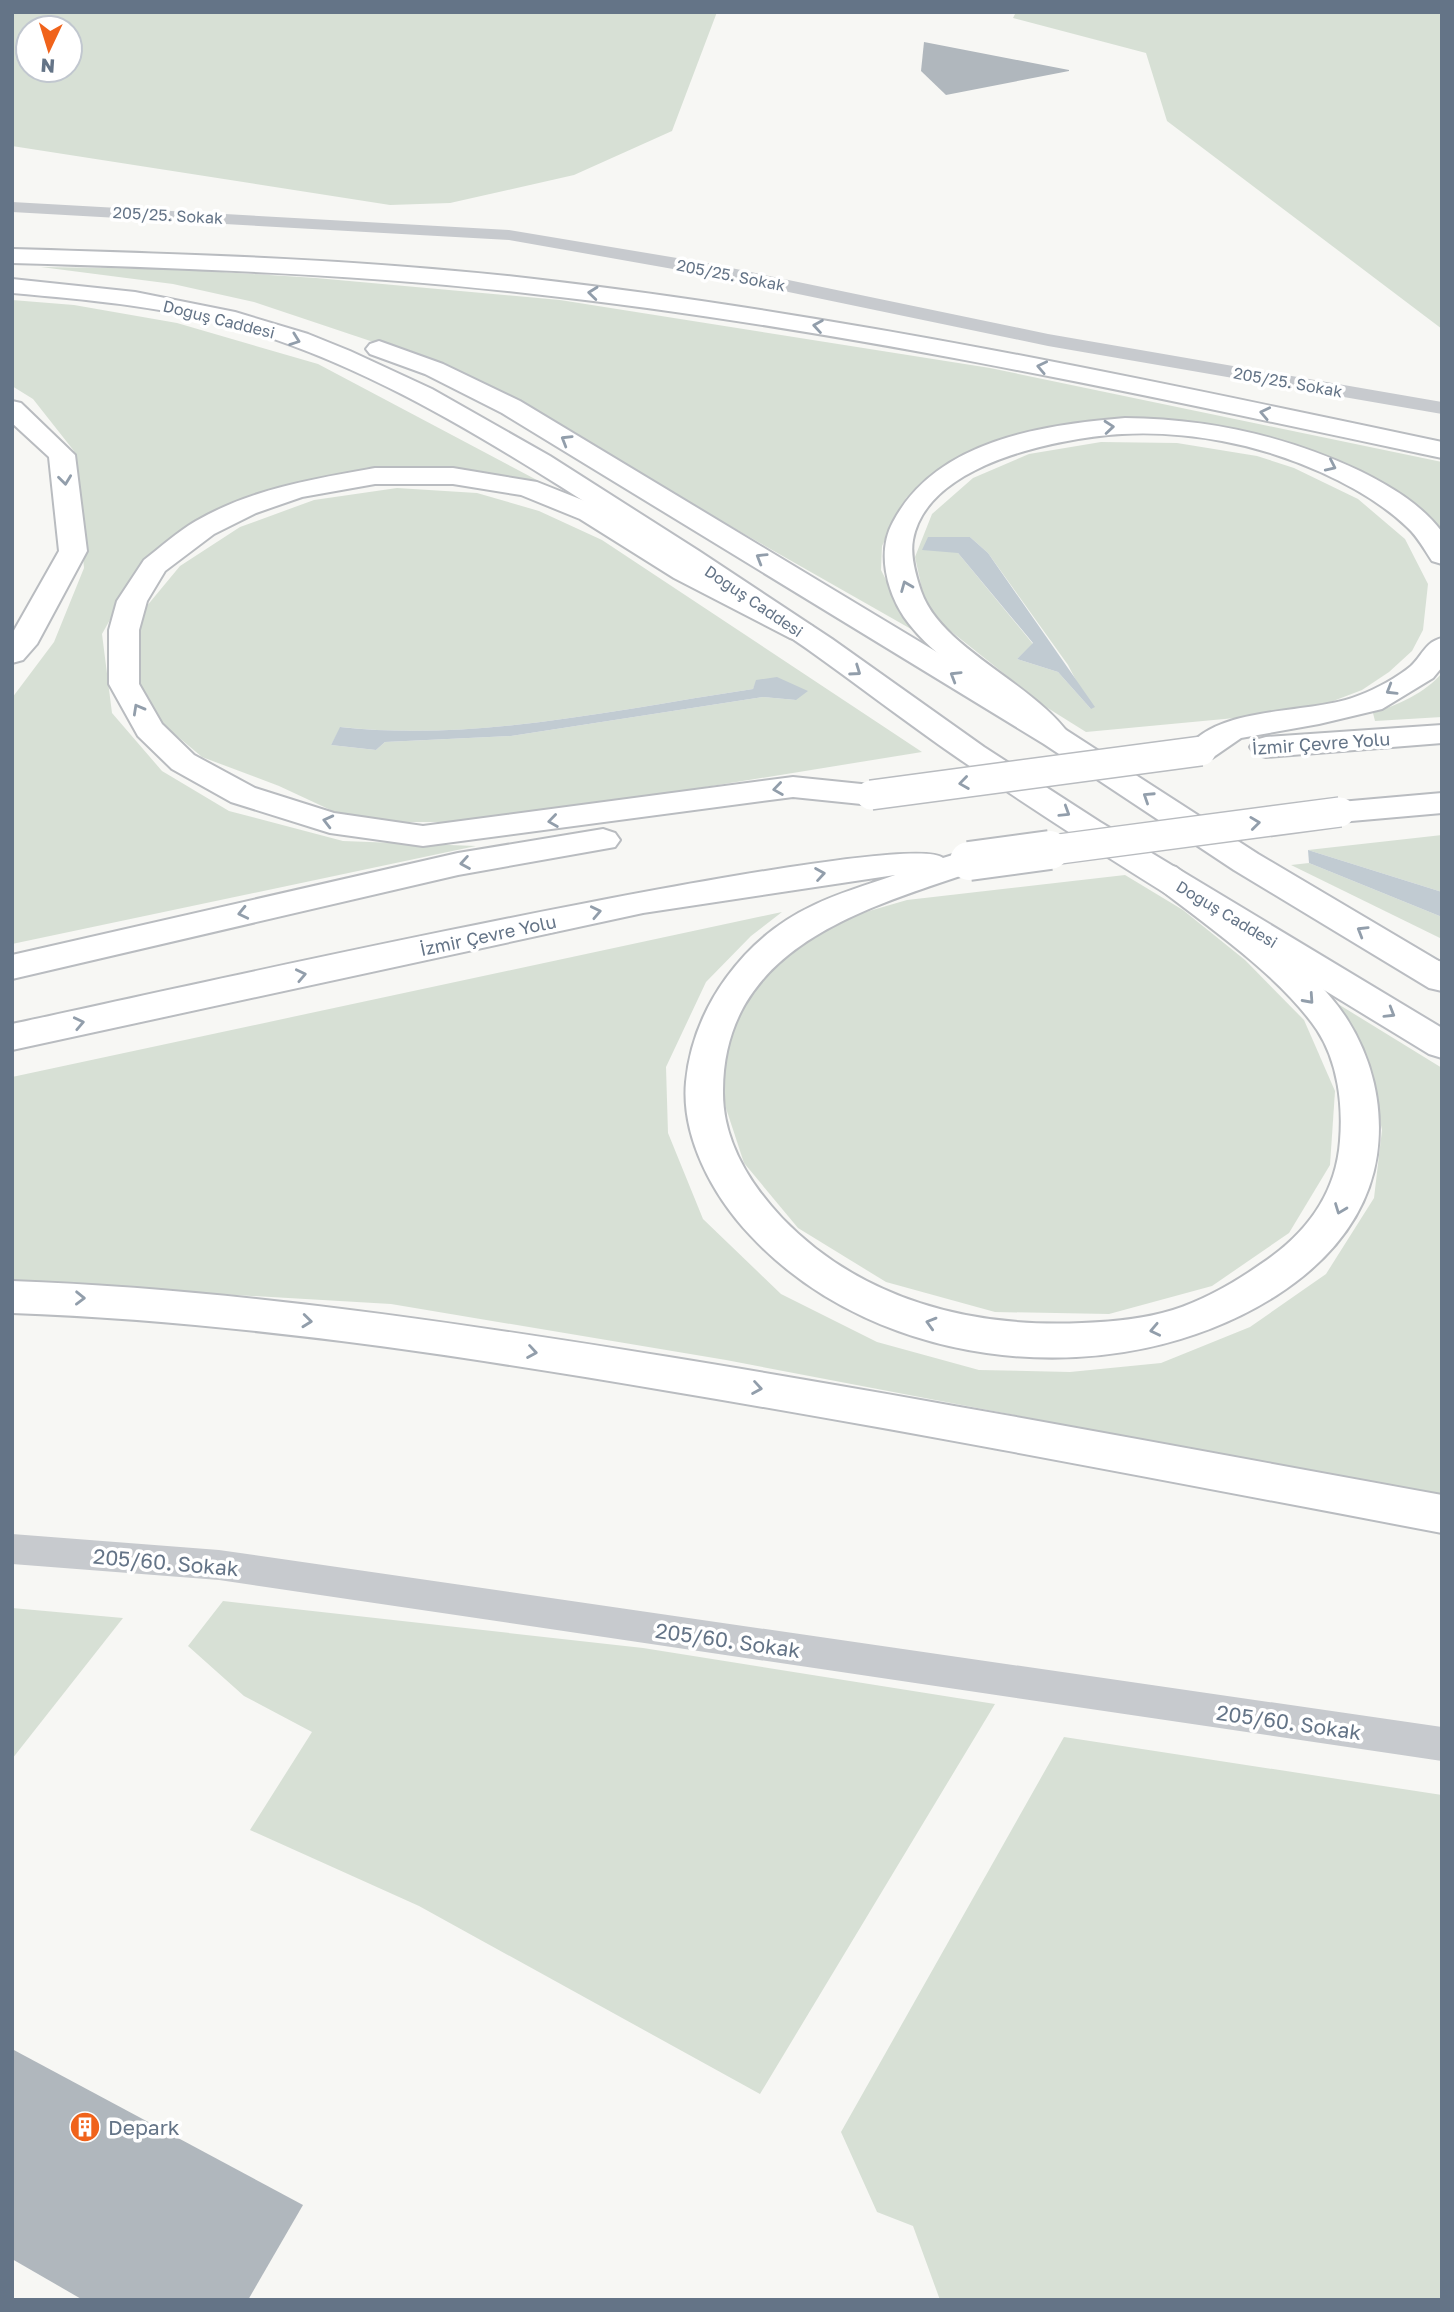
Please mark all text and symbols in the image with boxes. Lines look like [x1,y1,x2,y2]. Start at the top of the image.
north arrow [14,14,84,84]
text: N [40,54,56,78]
street label: 205/25. Sokak [112,202,224,228]
street label: 205/25. Sokak [675,255,787,295]
one-way arrow [587,286,598,301]
street label: Doğuş Caddesi [161,295,277,343]
one-way arrow [812,319,824,334]
one-way arrow [288,332,300,346]
one-way arrow [1036,360,1048,375]
street label: 205/25. Sokak [1232,363,1344,401]
one-way arrow [1259,406,1271,421]
one-way arrow [1104,420,1115,435]
one-way arrow [560,436,573,449]
one-way arrow [1324,458,1336,472]
one-way arrow [57,475,72,486]
one-way arrow [755,554,768,567]
street label: Doğuş Caddesi [701,561,807,641]
one-way arrow [900,581,914,593]
one-way arrow [848,663,861,675]
one-way arrow [950,671,963,684]
one-way arrow [1385,682,1398,695]
one-way arrow [133,704,146,716]
street label: İzmir Çevre Yolu [1251,727,1391,759]
one-way arrow [958,775,969,790]
one-way arrow [773,781,784,796]
one-way arrow [1143,793,1156,806]
one-way arrow [1057,804,1070,817]
one-way arrow [547,813,559,828]
one-way arrow [322,815,334,829]
one-way arrow [1250,816,1261,831]
one-way arrow [459,855,471,870]
one-way arrow [814,867,826,882]
street label: Doğuş Caddesi [1173,876,1281,952]
one-way arrow [237,905,249,920]
one-way arrow [590,906,602,921]
street label: İzmir Çevre Yolu [418,910,558,960]
one-way arrow [1357,926,1370,939]
one-way arrow [295,969,307,983]
one-way arrow [1301,991,1314,1004]
one-way arrow [1382,1005,1395,1018]
one-way arrow [73,1016,85,1031]
one-way arrow [1335,1202,1349,1214]
one-way arrow [75,1291,86,1306]
one-way arrow [301,1313,313,1328]
one-way arrow [925,1317,937,1332]
one-way arrow [1149,1322,1161,1336]
one-way arrow [526,1344,538,1359]
one-way arrow [751,1380,763,1395]
street label: 205/60. Sokak [92,1543,240,1581]
street label: 205/60. Sokak [654,1617,802,1663]
street label: 205/60. Sokak [1215,1699,1363,1745]
building icon: Depark [68,2110,102,2144]
place label: Depark [108,2114,180,2140]

